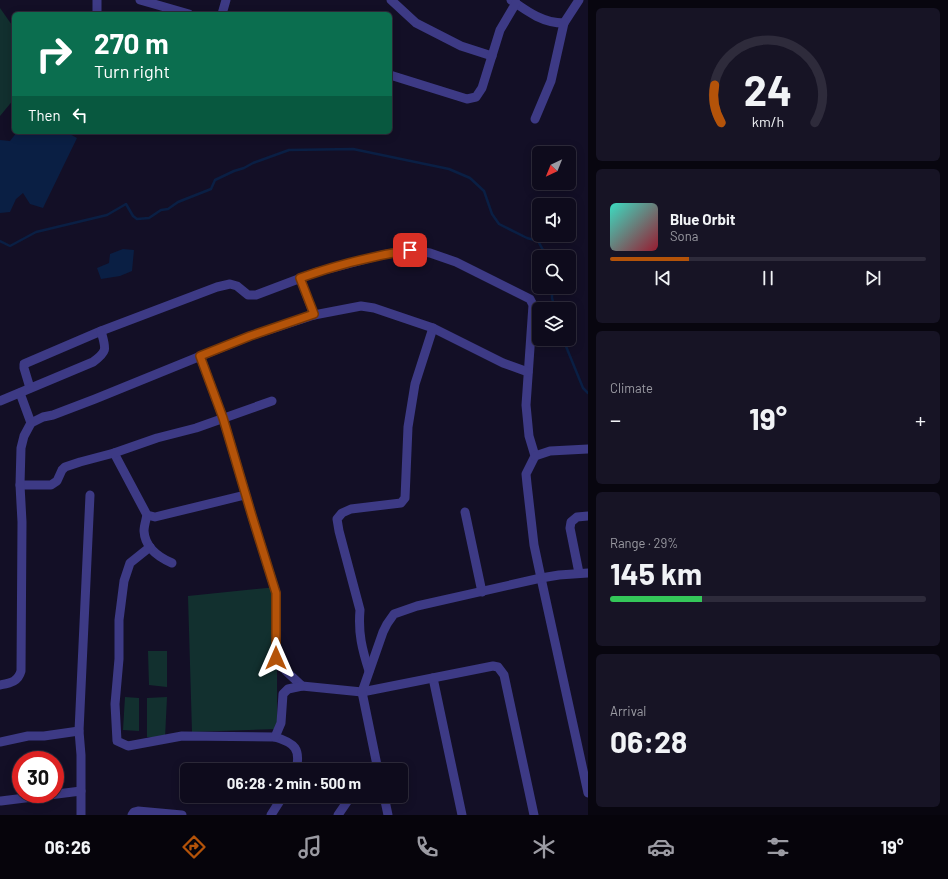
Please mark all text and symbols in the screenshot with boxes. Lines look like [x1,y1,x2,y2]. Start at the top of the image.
text: 270 m [94,26,169,60]
icon: right [28,28,80,80]
text: Turn right [94,60,170,82]
text: 24 [744,64,792,114]
icon: left [69,104,91,126]
text: Then [28,106,61,124]
text: km/h [752,112,784,129]
north arrow [532,146,576,190]
map controls [532,146,576,346]
button: sound [532,198,576,242]
text: Blue Orbit [670,210,735,228]
text: Sona [670,228,698,244]
pin [393,233,427,267]
icon: arrive [399,239,421,261]
button: search [532,250,576,294]
icon: previous [652,267,674,289]
icon: pause [757,267,779,289]
icon: next [862,267,884,289]
button: layers [532,302,576,346]
text: Climate [610,380,653,396]
text: 19° [749,400,787,436]
text: − [610,406,621,432]
text: + [915,406,926,432]
text: Range · 29% [610,535,678,551]
text: 145 km [610,555,702,591]
position arrow [255,637,297,679]
text: Arrival [610,703,646,719]
text: 06:28 [610,723,687,759]
speed limit sign: 30 [12,751,64,803]
text: 06:28 · 2 min · 500 m [227,774,361,792]
icon: directions [180,833,208,861]
icon: music [296,833,324,861]
icon: phone [413,833,441,861]
icon: climate [530,833,558,861]
icon: car [647,833,675,861]
icon: filters [764,833,792,861]
text: 06:26 [44,836,91,858]
text: 19° [881,836,904,858]

